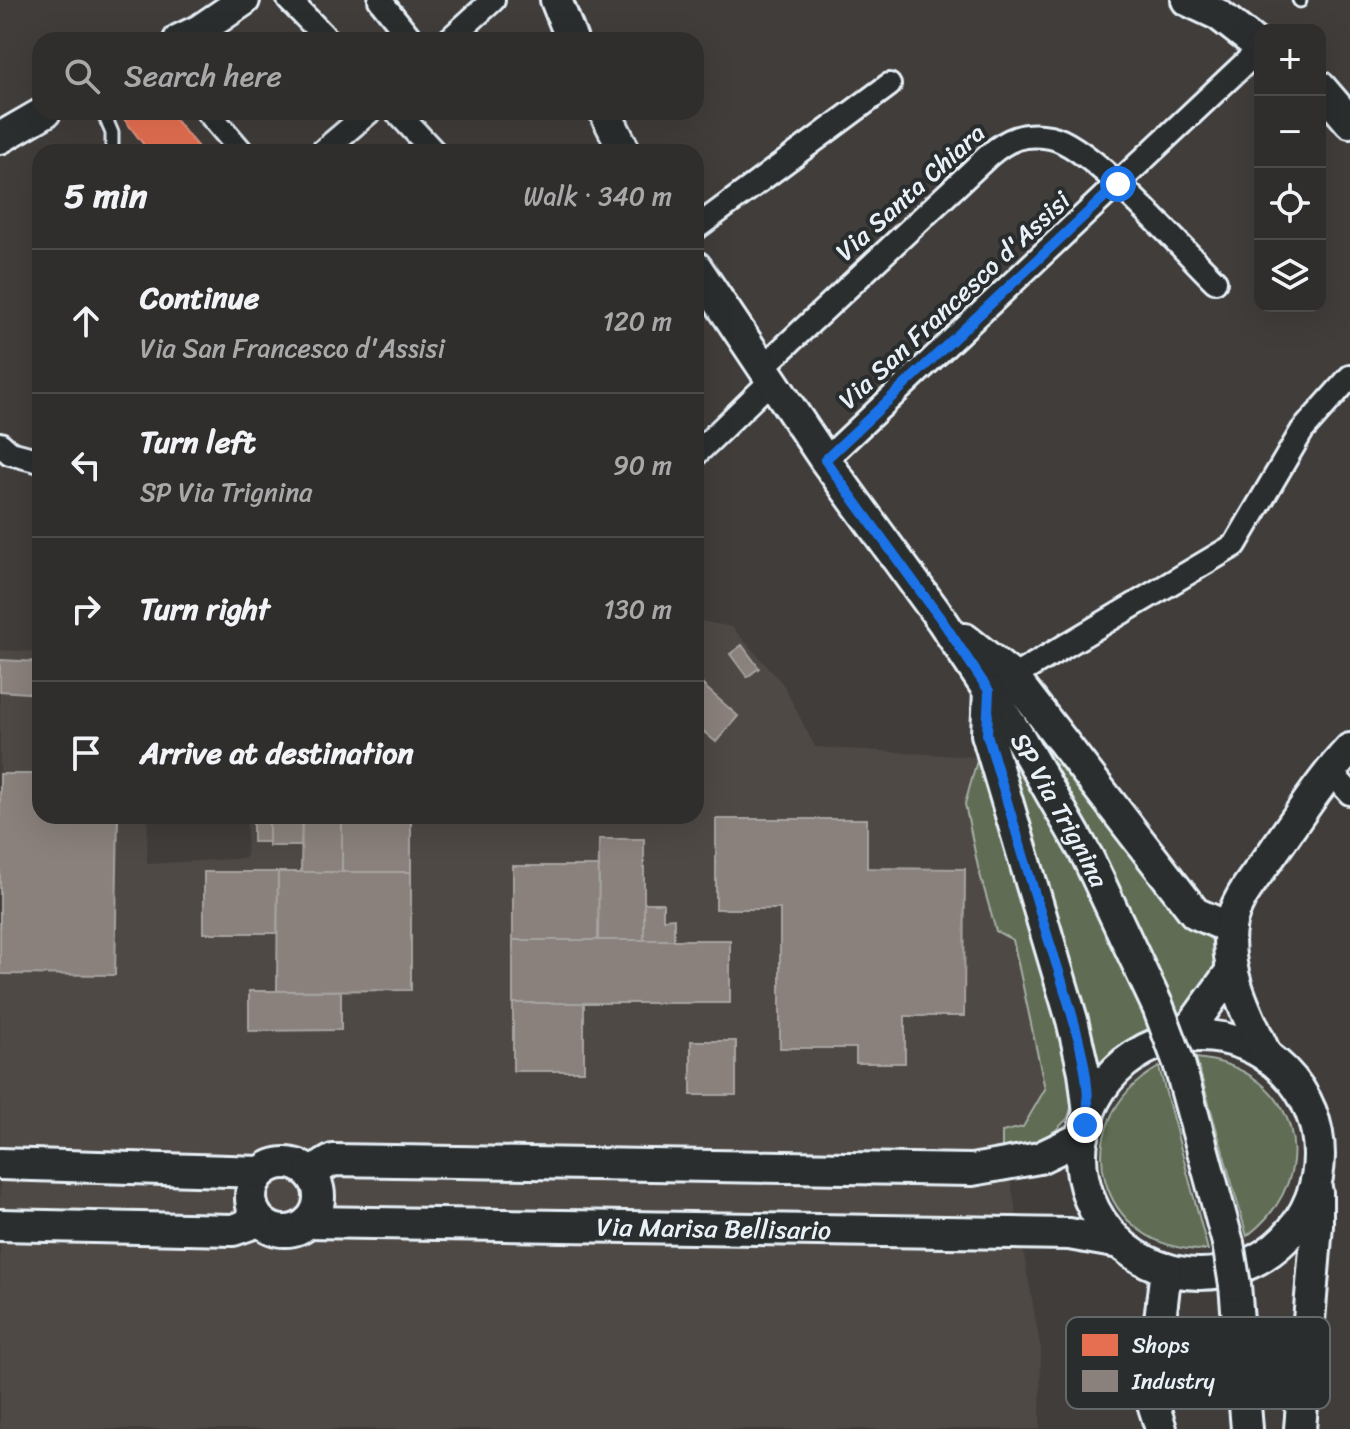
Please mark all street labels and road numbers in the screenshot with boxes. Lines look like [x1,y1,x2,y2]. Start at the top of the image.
street label: Via Santa Chiara [824,111,996,273]
street label: Via San Francesco d'Assisi [827,179,1082,421]
street label: SP Via Trignina [998,723,1122,896]
street label: Via Marisa Bellisario [596,1204,832,1253]

